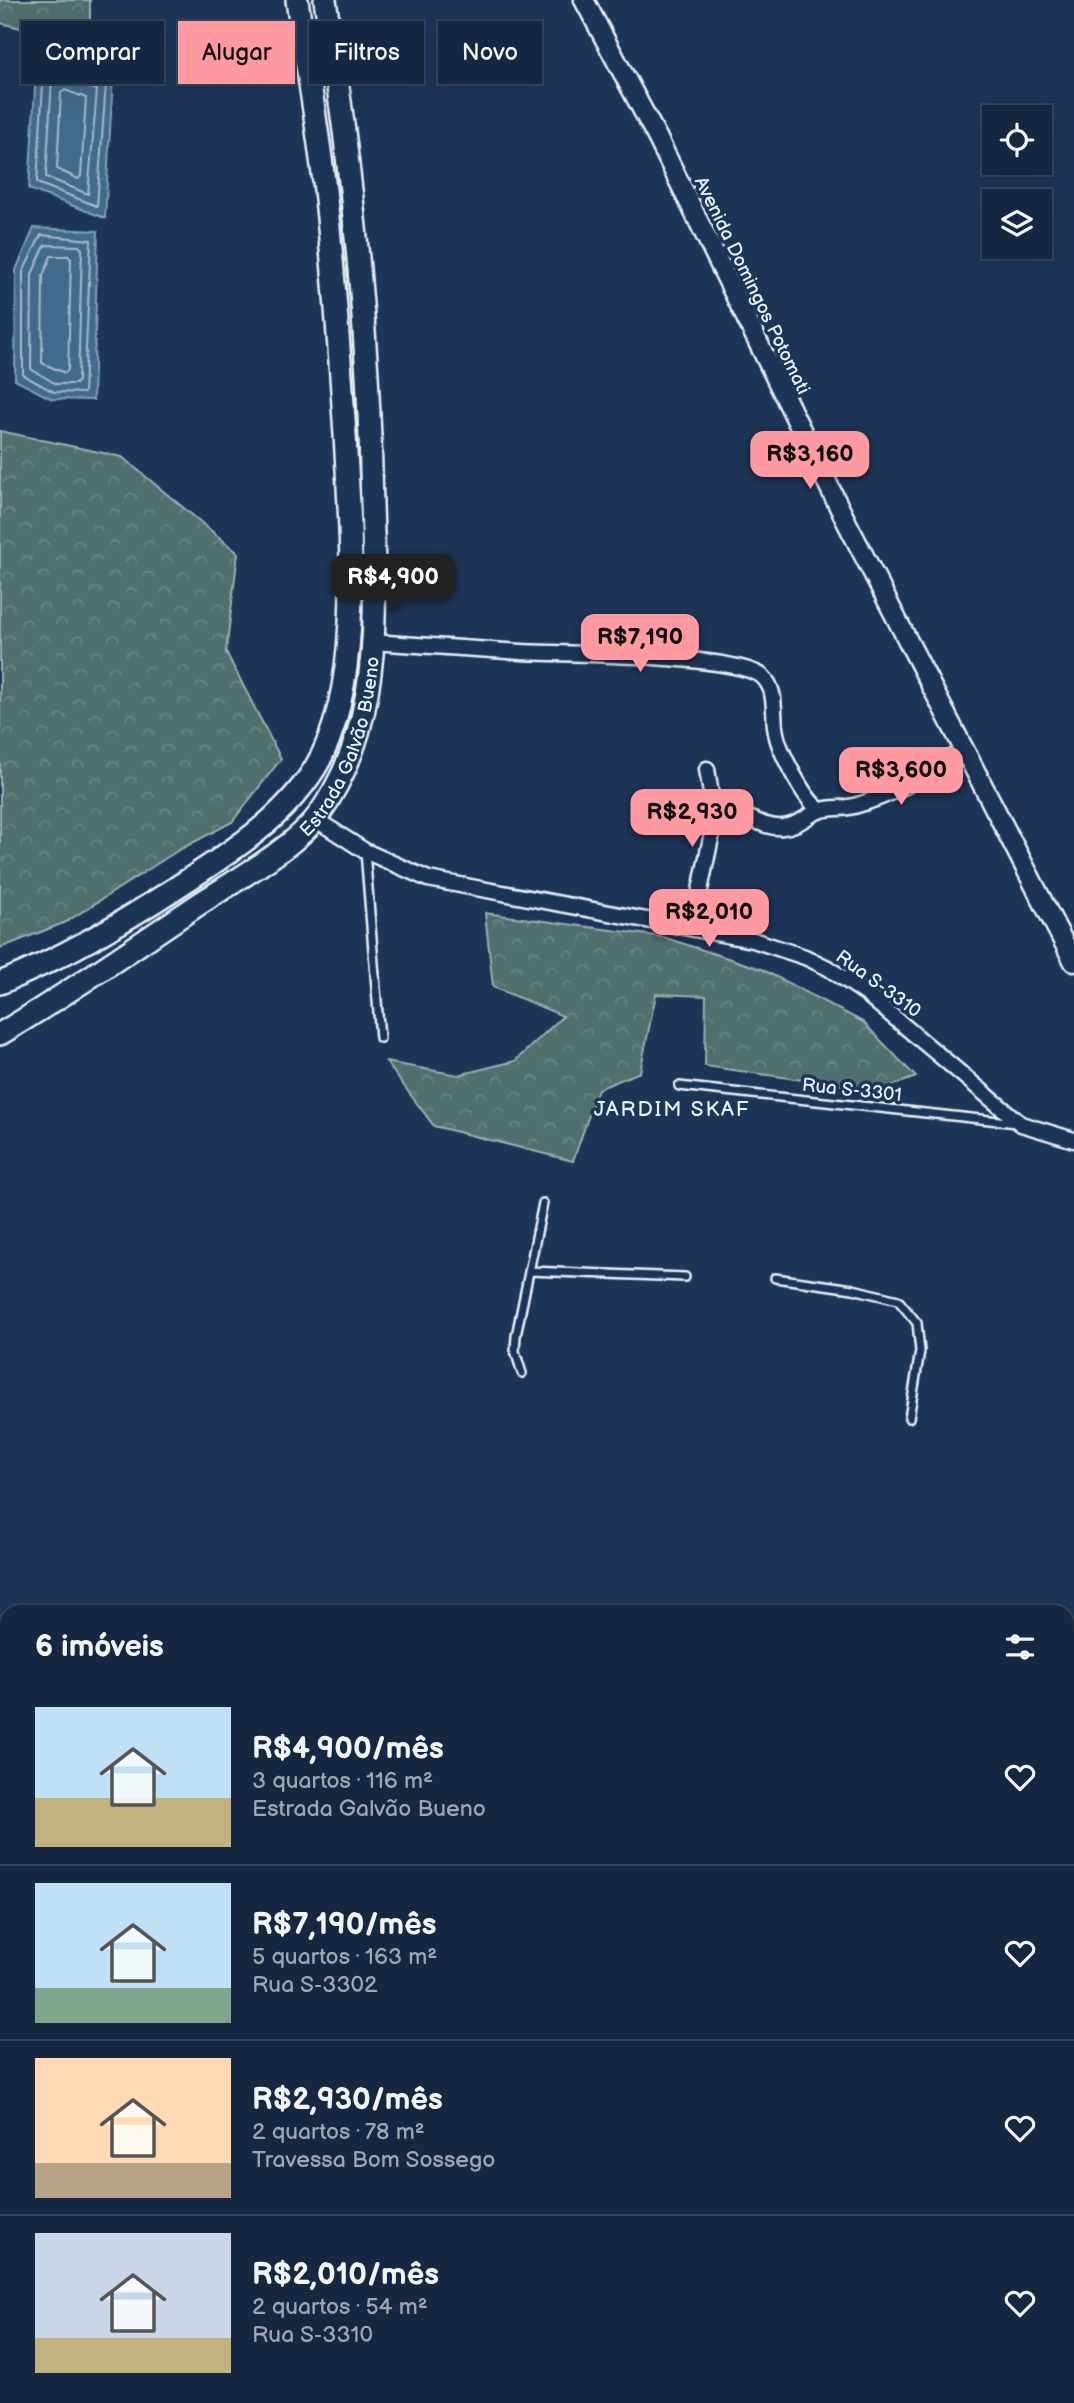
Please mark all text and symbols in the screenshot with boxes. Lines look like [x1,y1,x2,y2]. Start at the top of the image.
chip: Comprar [21,21,164,84]
chip: Alugar [178,21,295,84]
chip: Filtros [309,21,424,84]
chip: Novo [438,21,542,84]
map controls [982,105,1052,259]
button: locate [982,105,1052,175]
street label: Avenida Domingos Potomati [689,173,814,398]
button: layers [982,189,1052,259]
pin: R$3,160 [745,432,875,491]
text: R$3,160 [766,440,854,468]
pin: R$4,900 [328,554,458,614]
text: R$4,900 [347,563,439,591]
pin: R$7,190 [575,614,705,674]
text: R$7,190 [597,623,683,651]
street label: Estrada Galvão Bueno [295,656,385,842]
pin: R$3,600 [836,748,966,807]
text: R$3,600 [855,756,947,784]
pin: R$2,930 [627,790,757,849]
text: R$2,930 [646,798,738,826]
pin: R$2,010 [644,890,774,949]
text: R$2,010 [665,898,753,926]
street label: Rua S-3310 [831,946,925,1023]
street label: Rua S-3301 [801,1074,903,1107]
district label: JARDIM SKAF [594,1097,750,1122]
icon: filters [1001,1628,1039,1666]
text: 6 imóveis [35,1629,164,1665]
text: R$4,900/mês [252,1731,444,1767]
icon: home [91,1735,175,1819]
icon: heart [1001,1758,1039,1796]
text: 3 quartos · 116 m² [252,1767,433,1795]
text: Estrada Galvão Bueno [252,1795,486,1823]
text: R$7,190/mês [252,1907,436,1943]
icon: home [91,1911,175,1995]
icon: heart [1001,1934,1039,1972]
text: 5 quartos · 163 m² [252,1943,437,1971]
text: Rua S-3302 [252,1971,378,1999]
text: R$2,930/mês [252,2082,443,2118]
icon: home [91,2086,175,2170]
icon: heart [1001,2109,1039,2147]
text: 2 quartos · 78 m² [252,2118,425,2146]
text: Travessa Bom Sossego [252,2146,495,2174]
text: R$2,010/mês [252,2257,439,2293]
icon: home [91,2261,175,2345]
icon: heart [1001,2284,1039,2322]
text: 2 quartos · 54 m² [252,2293,428,2321]
text: Rua S-3310 [252,2321,373,2349]

